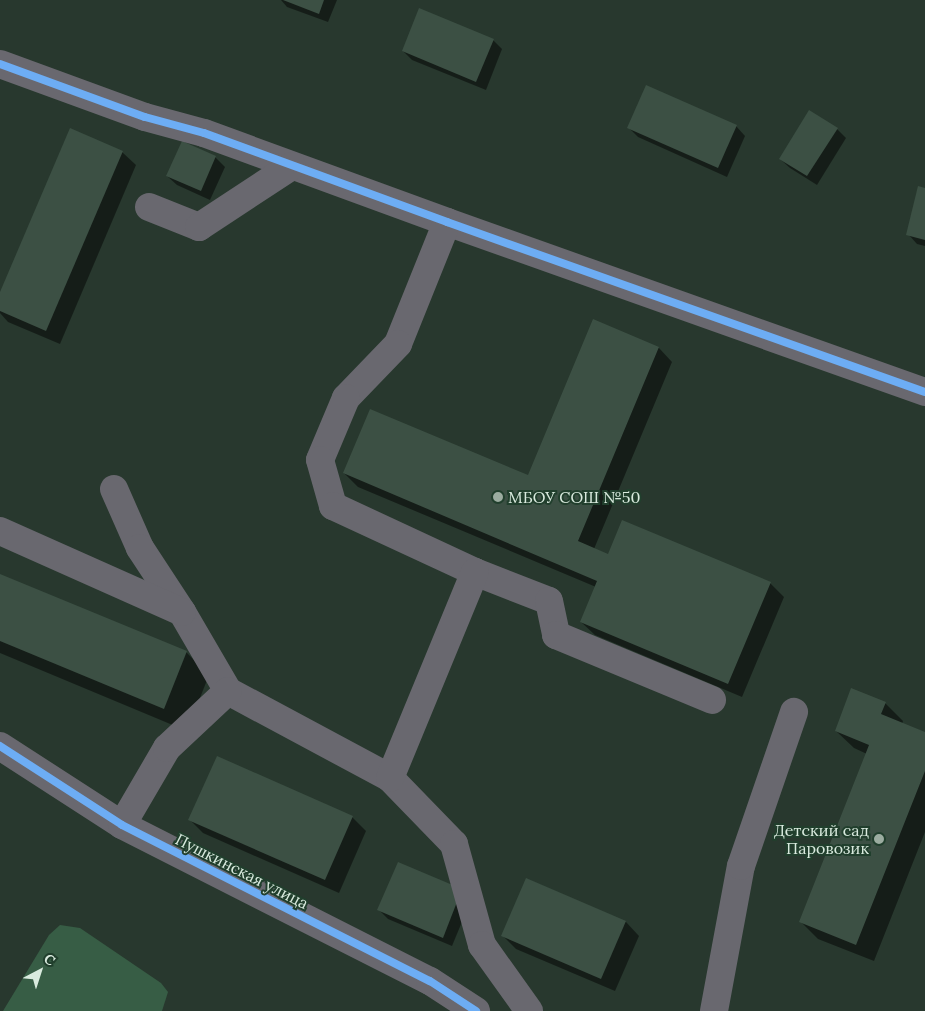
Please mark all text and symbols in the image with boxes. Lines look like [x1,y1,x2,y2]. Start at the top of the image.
place label: МБОУ СОШ №50 [508,487,641,507]
marker: МБОУ СОШ №50 [492,491,504,503]
place label: Детский сад Паровозик [774,820,869,858]
street label: Пушкинская улица [172,829,312,913]
marker: Детский сад Паровозик [873,833,885,845]
north arrow [15,946,65,996]
text: С [40,950,59,969]

